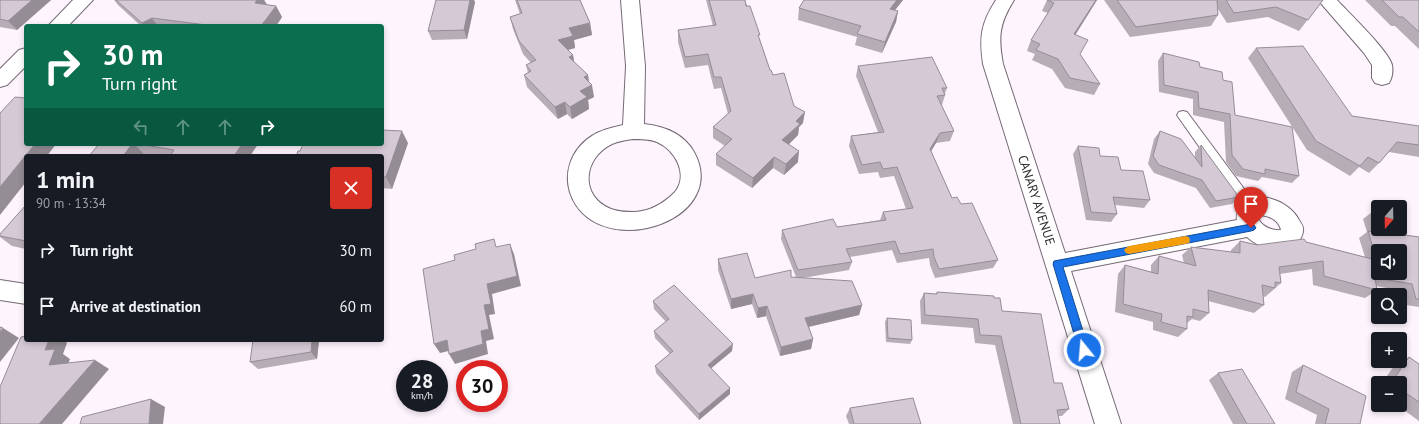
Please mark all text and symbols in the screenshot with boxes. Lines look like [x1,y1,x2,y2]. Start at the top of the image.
text: 30 m [102,36,163,73]
icon: right [36,40,88,92]
text: Turn right [102,72,177,95]
icon: left [130,116,152,138]
icon: ahead [172,116,194,138]
icon: ahead [214,116,236,138]
icon: right [256,116,278,138]
street label: CANARY AVENUE [1014,153,1059,247]
text: 1 min [36,164,95,195]
button: close [330,167,372,209]
pin [1234,187,1268,228]
icon: arrive [1240,193,1262,215]
text: 90 m · 13:34 [36,195,106,212]
north arrow [1371,200,1407,236]
map controls [1371,200,1407,412]
icon: right [36,239,58,261]
text: Turn right [70,241,133,260]
text: 30 m [339,241,372,260]
button: sound [1371,244,1407,280]
button: search [1371,288,1407,324]
icon: arrive [36,295,58,317]
text: Arrive at destination [70,297,201,316]
text: 60 m [339,297,372,316]
position arrow [1063,329,1105,371]
button: + [1371,332,1407,368]
speed limit sign: 30 [456,360,508,412]
text: 28 [411,368,433,394]
button: − [1371,376,1407,412]
text: km/h [411,389,433,402]

